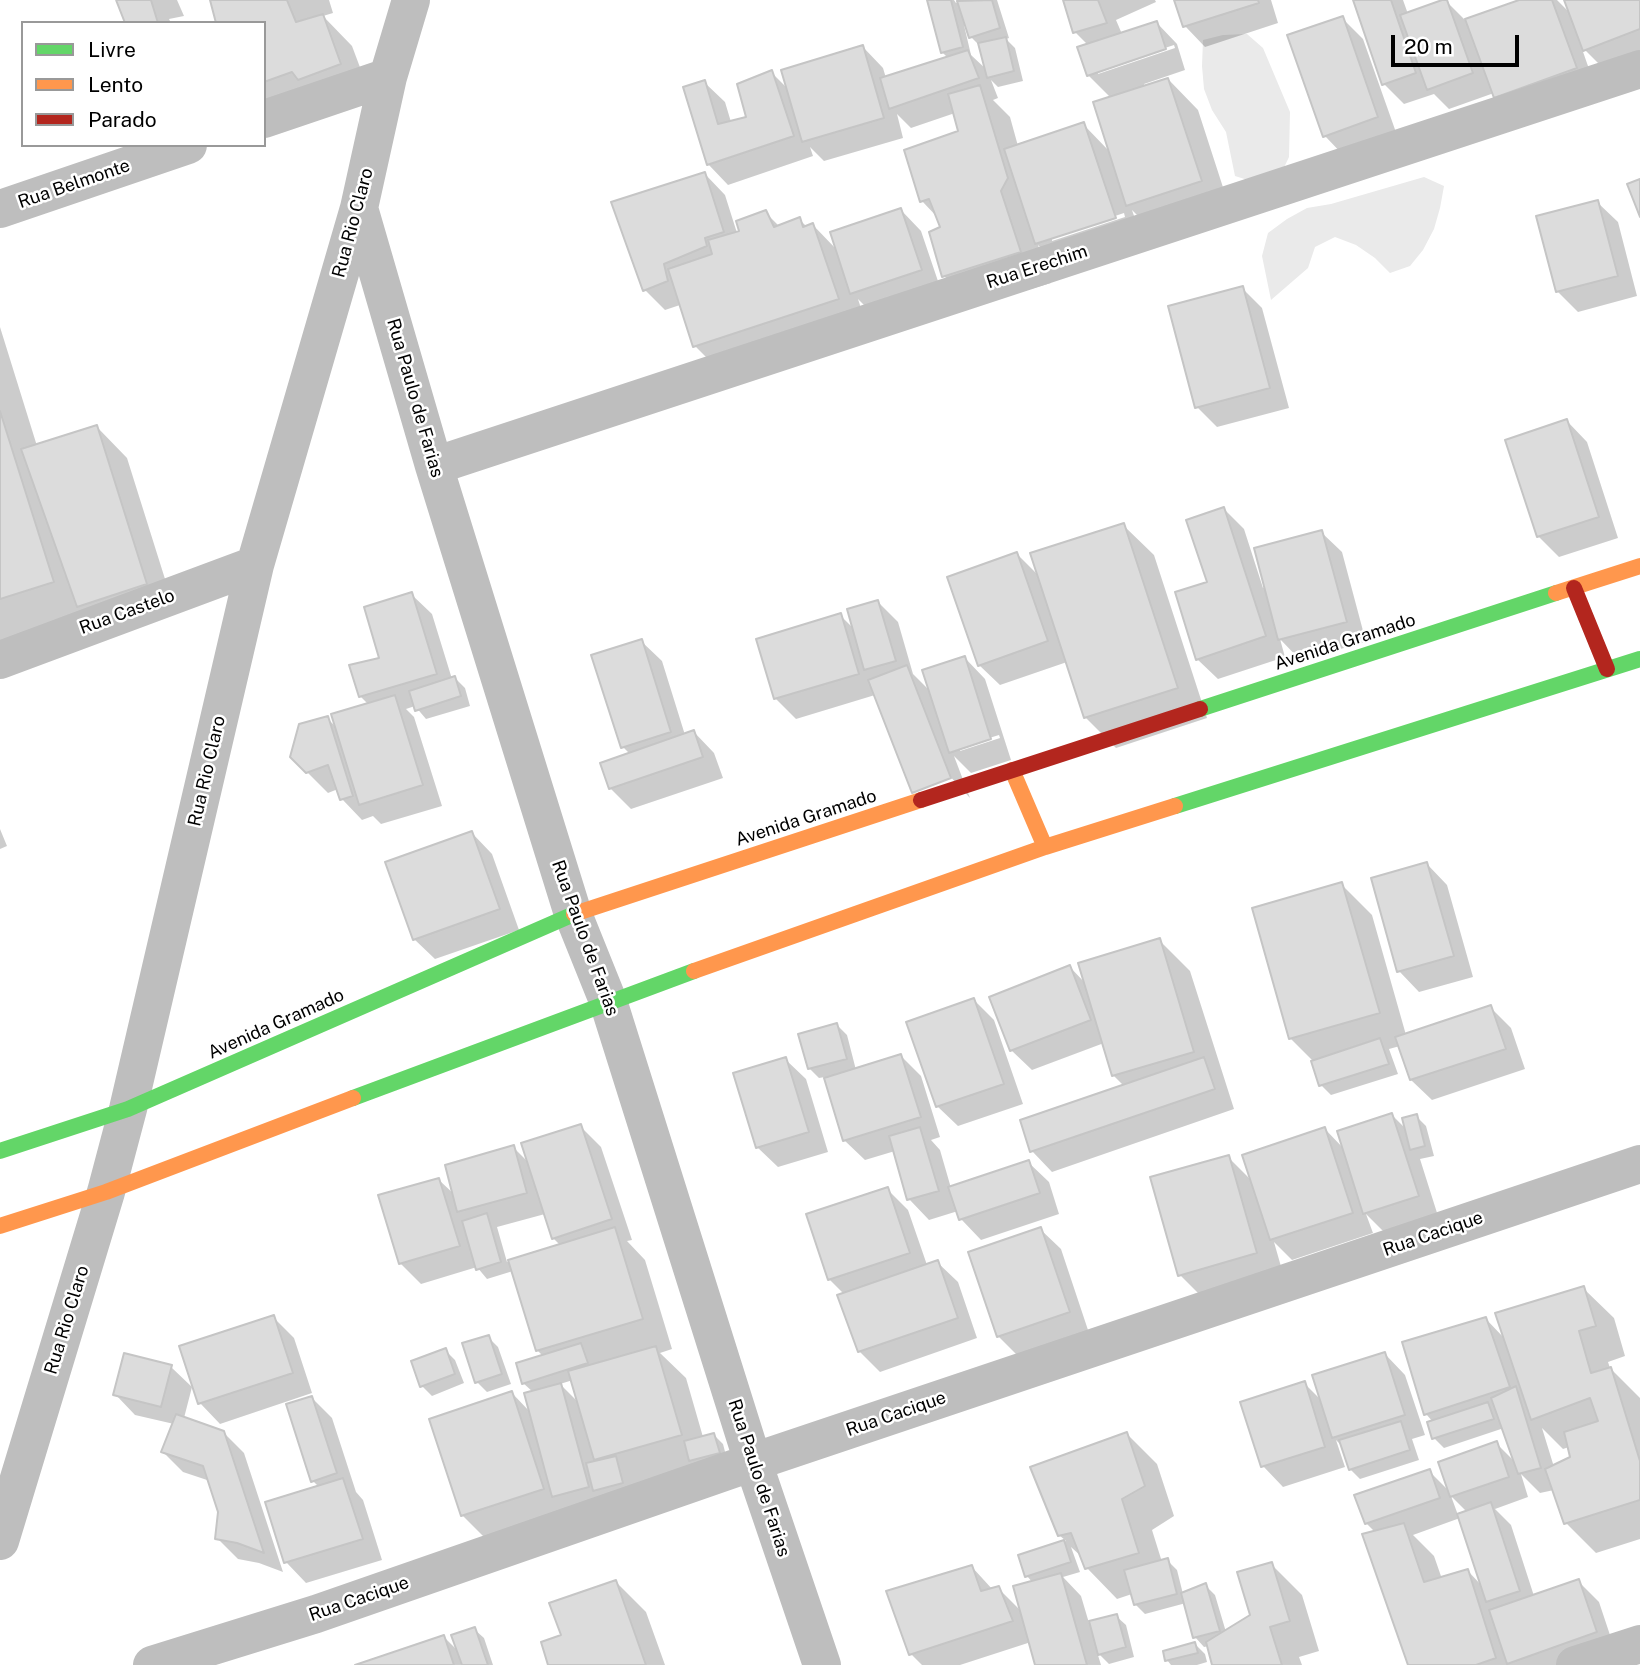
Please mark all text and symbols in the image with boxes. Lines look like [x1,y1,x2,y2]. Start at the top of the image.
legend [21,21,266,147]
scale bar [1395,21,1523,65]
text: 20 m [1404,34,1453,59]
text: Livre [88,37,136,62]
text: Lento [88,72,143,97]
text: Parado [88,107,157,132]
street label: Rua Belmonte [15,155,133,213]
street label: Rua Rio Claro [328,166,378,280]
street label: Rua Erechim [984,241,1090,293]
street label: Rua Paulo de Farias [382,316,448,480]
street label: Rua Castelo [76,585,178,639]
street label: Avenida Gramado [1272,609,1418,675]
street label: Rua Rio Claro [184,714,230,828]
street label: Avenida Gramado [733,785,879,851]
street label: Rua Paulo de Farias [547,857,623,1019]
street label: Avenida Gramado [204,984,348,1064]
street label: Rua Cacique [1380,1207,1486,1261]
street label: Rua Rio Claro [40,1263,94,1377]
street label: Rua Cacique [843,1387,949,1441]
street label: Rua Paulo de Farias [723,1396,795,1560]
street label: Rua Cacique [306,1572,412,1626]

